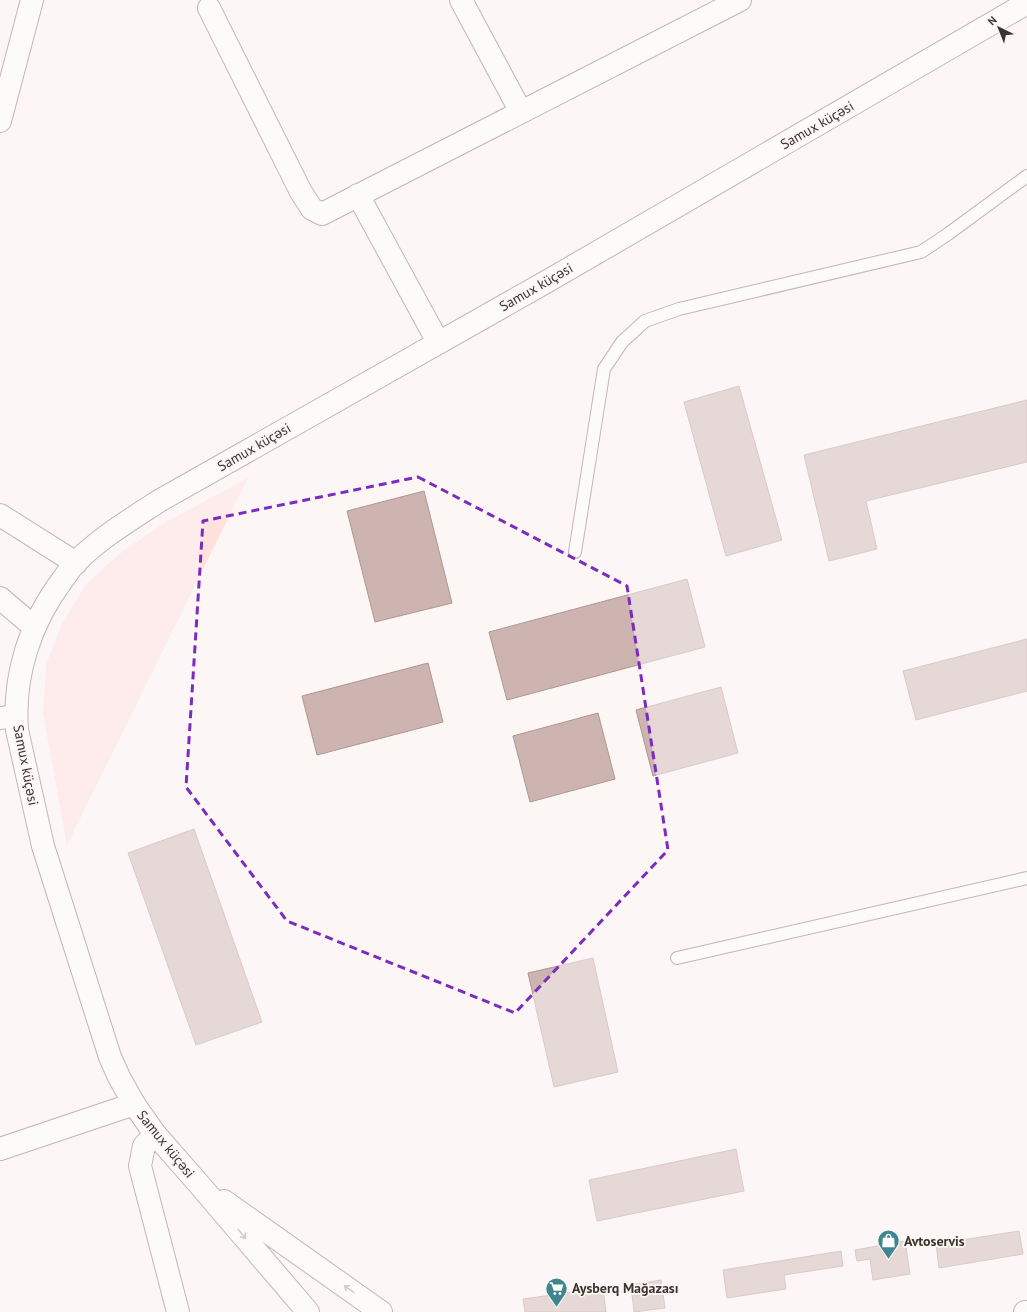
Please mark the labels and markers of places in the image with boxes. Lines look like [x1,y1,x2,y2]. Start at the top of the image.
shop icon: Avtoservis [875,1228,901,1261]
place label: Avtoservis [904,1232,965,1250]
supermarket icon: Aysberq Mağazası [544,1275,570,1308]
place label: Aysberq Mağazası [572,1279,679,1297]

